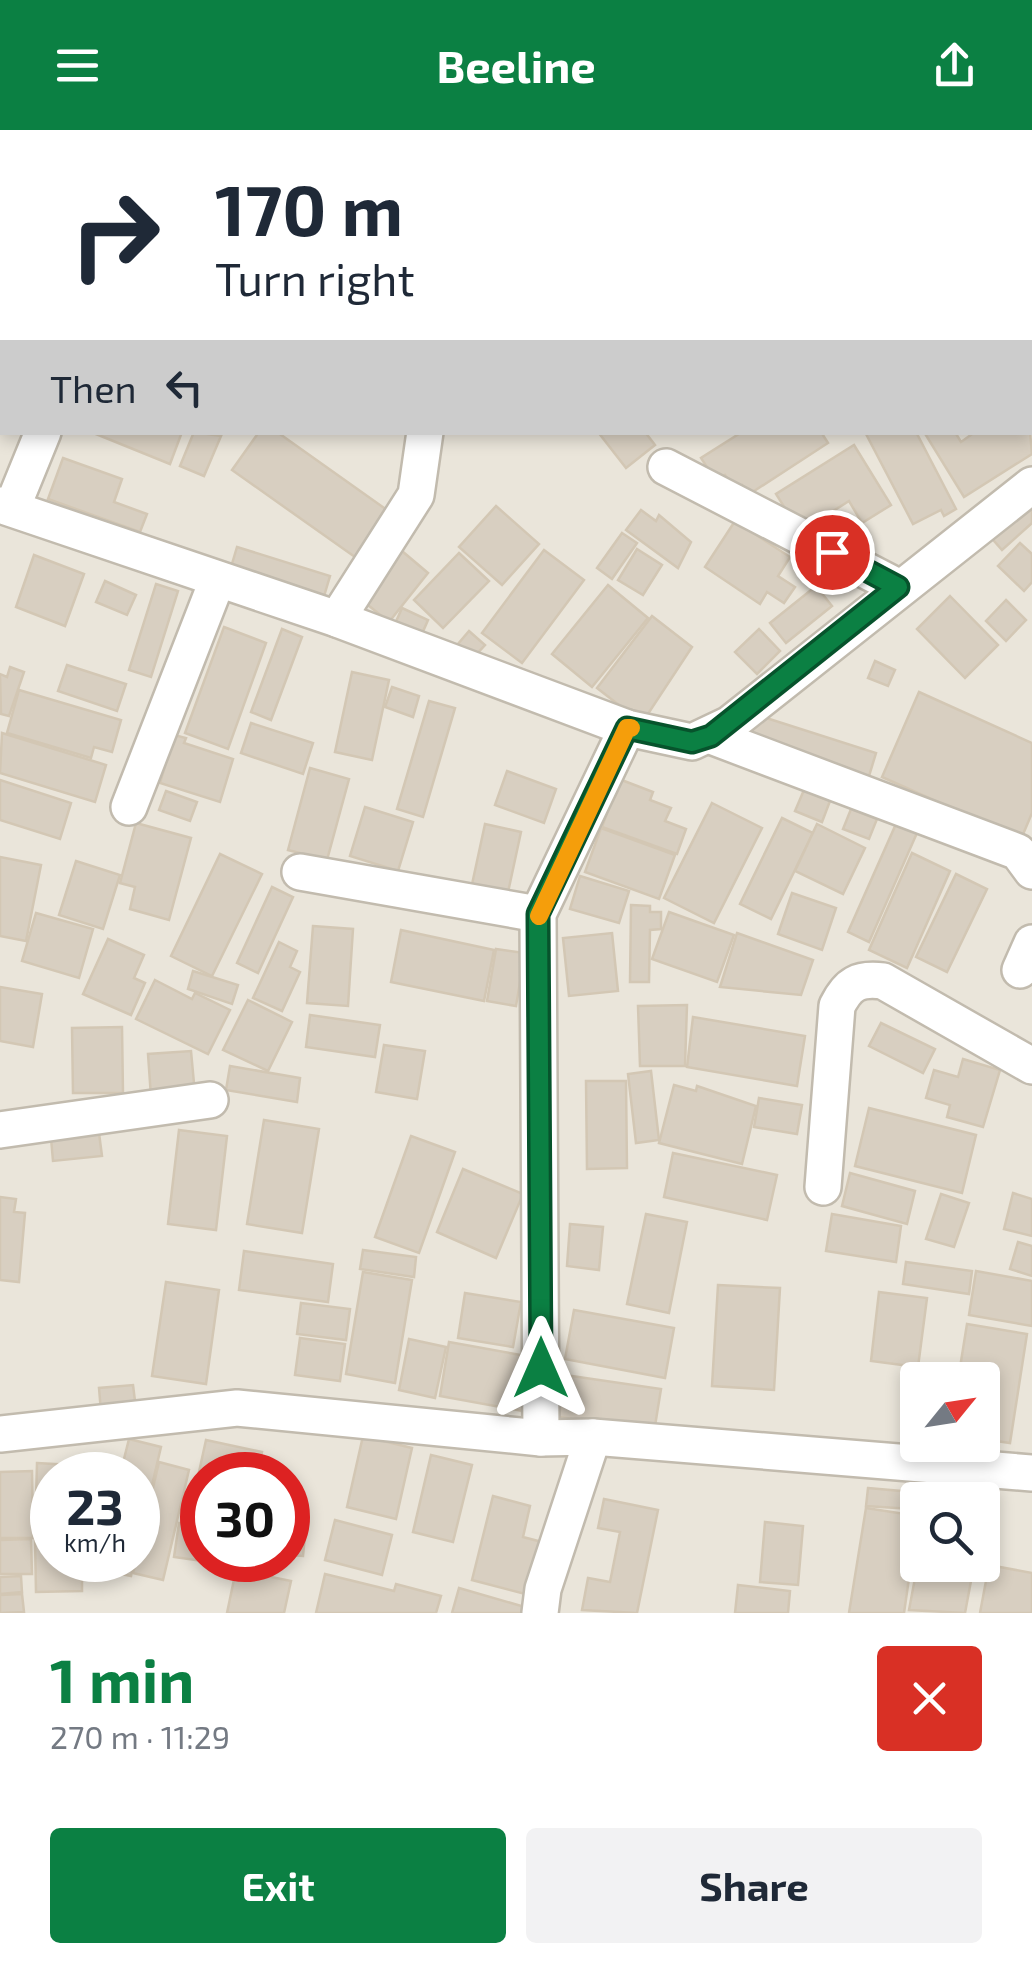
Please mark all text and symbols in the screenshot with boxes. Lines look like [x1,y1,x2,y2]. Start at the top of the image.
icon: menu [50,38,105,93]
text: Beeline [436,38,596,92]
icon: share [927,38,982,93]
text: 170 m [215,166,403,250]
icon: right [50,170,180,300]
text: Turn right [215,251,415,305]
icon: left [157,360,212,415]
text: Then [50,365,137,411]
pin [790,510,875,595]
icon: arrive [805,525,860,580]
position arrow [489,1316,593,1420]
north arrow [900,1362,1000,1462]
map controls [900,1362,1000,1582]
speed limit sign: 30 [180,1452,310,1582]
text: 23 [66,1475,124,1535]
button: search [900,1482,1000,1582]
text: km/h [64,1527,126,1557]
text: 1 min [50,1643,194,1715]
button: close [877,1646,982,1751]
text: 270 m · 11:29 [50,1717,230,1755]
button: Exit [50,1828,506,1943]
button: Share [526,1828,982,1943]

